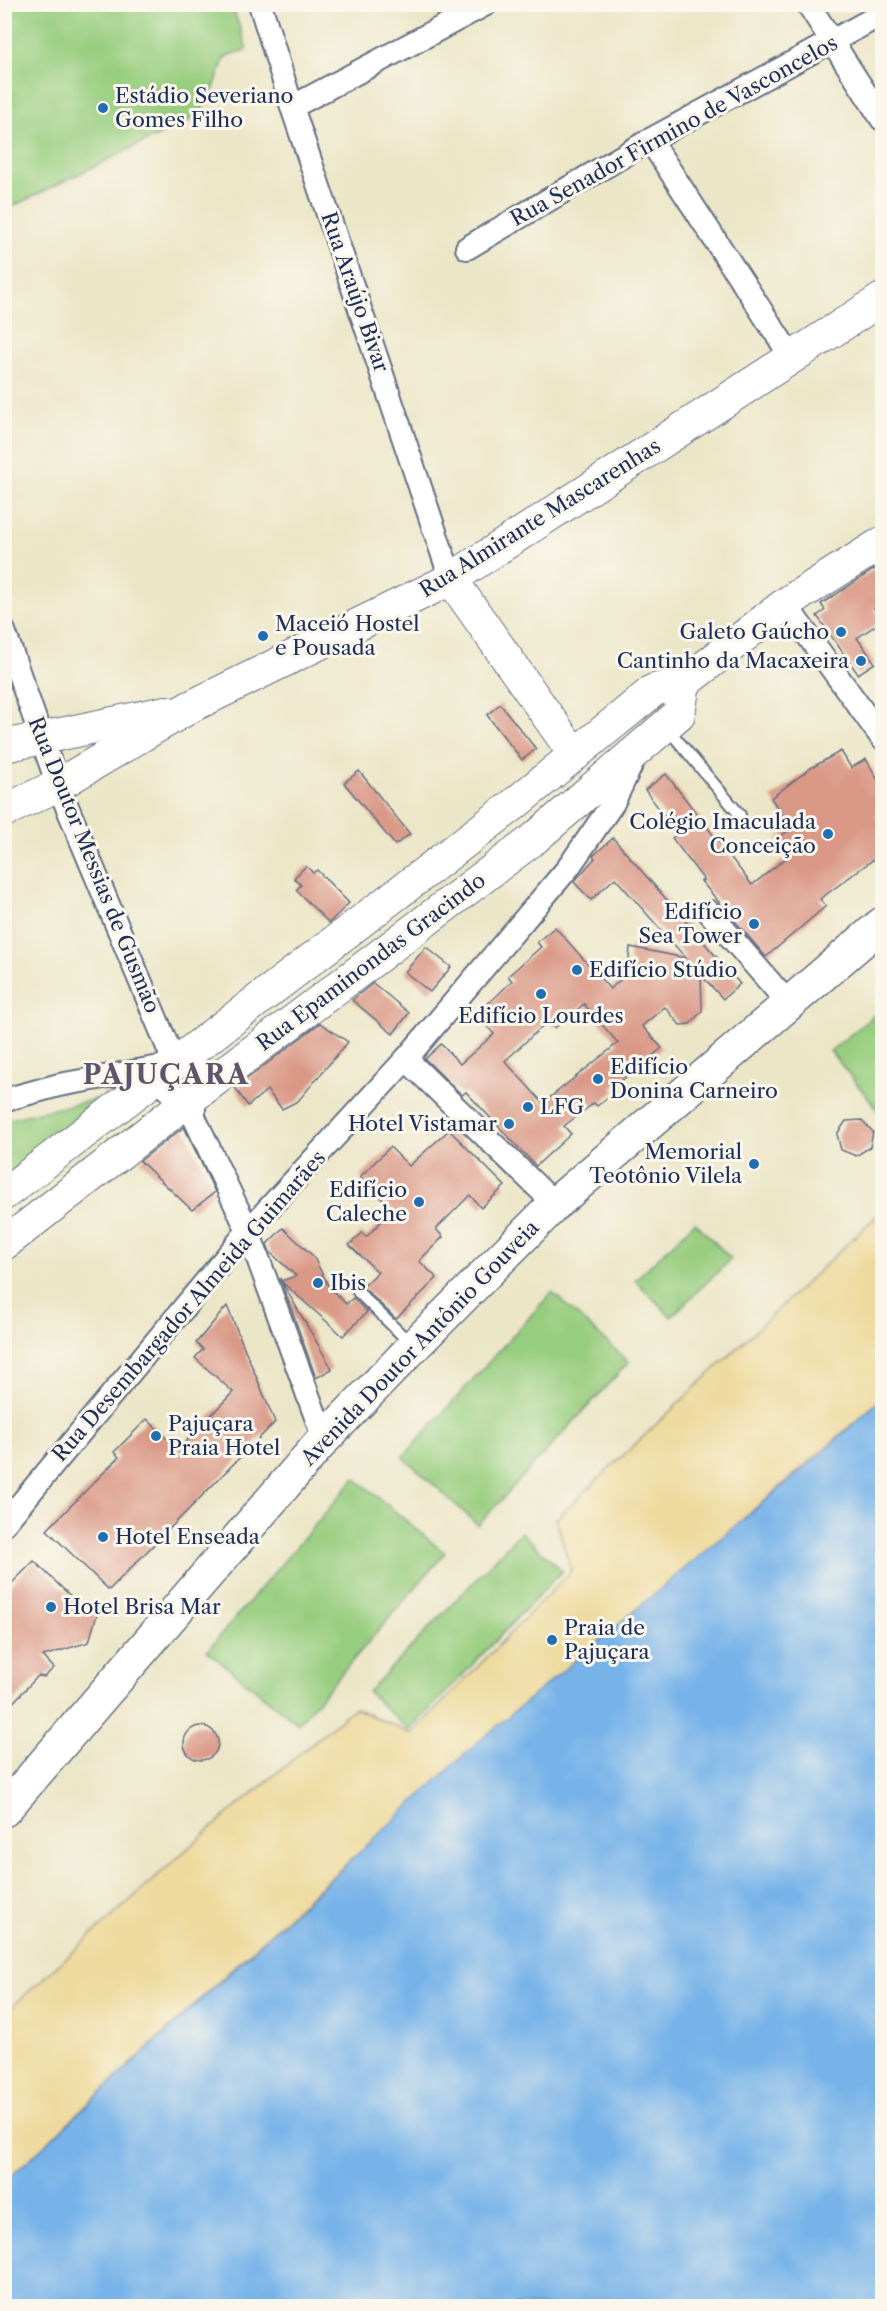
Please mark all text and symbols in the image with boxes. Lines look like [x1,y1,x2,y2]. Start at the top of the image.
street label: Rua Senador Firmino de Vasconcelos [506,30,842,231]
place label: Estádio Severiano Gomes Filho [115,83,293,132]
marker: Estádio Severiano Gomes Filho [96,101,110,115]
street label: Rua Araújo Bivar [316,208,395,375]
street label: Rua Almirante Mascarenhas [415,433,665,602]
place label: Maceió Hostel e Pousada [275,611,420,660]
place label: Galeto Gaúcho [679,619,829,644]
marker: Galeto Gaúcho [834,625,848,639]
marker: Maceió Hostel e Pousada [256,629,270,643]
place label: Cantinho da Macaxeira [617,648,850,673]
marker: Cantinho da Macaxeira [854,654,868,668]
street label: Rua Doutor Messias de Gusmão [23,713,166,1017]
place label: Colégio Imaculada Conceição [629,809,817,858]
marker: Colégio Imaculada Conceição [821,827,835,841]
street label: Rua Epaminondas Gracindo [251,867,490,1056]
place label: Edifício Sea Tower [638,899,742,948]
marker: Edifício Sea Tower [747,917,761,931]
place label: Edifício Stúdio [589,957,737,982]
marker: Edifício Stúdio [570,963,584,977]
marker: Edifício Lourdes [534,987,548,1001]
place label: Edifício Lourdes [458,1003,624,1028]
place label: Edifício Donina Carneiro [610,1054,778,1103]
district label: PAJUÇARA [83,1058,249,1091]
marker: Edifício Donina Carneiro [591,1072,605,1086]
place label: LFG [540,1094,584,1119]
marker: LFG [521,1100,535,1114]
place label: Hotel Vistamar [348,1111,497,1136]
marker: Hotel Vistamar [502,1117,516,1131]
place label: Memorial Teotônio Vilela [589,1139,743,1188]
street label: Rua Desembargador Almeida Guimarães [47,1145,330,1466]
marker: Memorial Teotônio Vilela [747,1157,761,1171]
place label: Edifício Caleche [326,1177,407,1226]
marker: Edifício Caleche [412,1195,426,1209]
street label: Avenida Doutor Antônio Gouveia [295,1214,544,1471]
place label: Ibis [330,1270,366,1295]
marker: Ibis [311,1276,325,1290]
place label: Pajuçara Praia Hotel [168,1411,280,1460]
marker: Pajuçara Praia Hotel [149,1429,163,1443]
place label: Hotel Enseada [115,1524,261,1549]
marker: Hotel Enseada [96,1530,110,1544]
place label: Hotel Brisa Mar [63,1594,221,1619]
marker: Hotel Brisa Mar [44,1600,58,1614]
place label: Praia de Pajuçara [564,1615,651,1664]
marker: Praia de Pajuçara [545,1633,559,1647]

